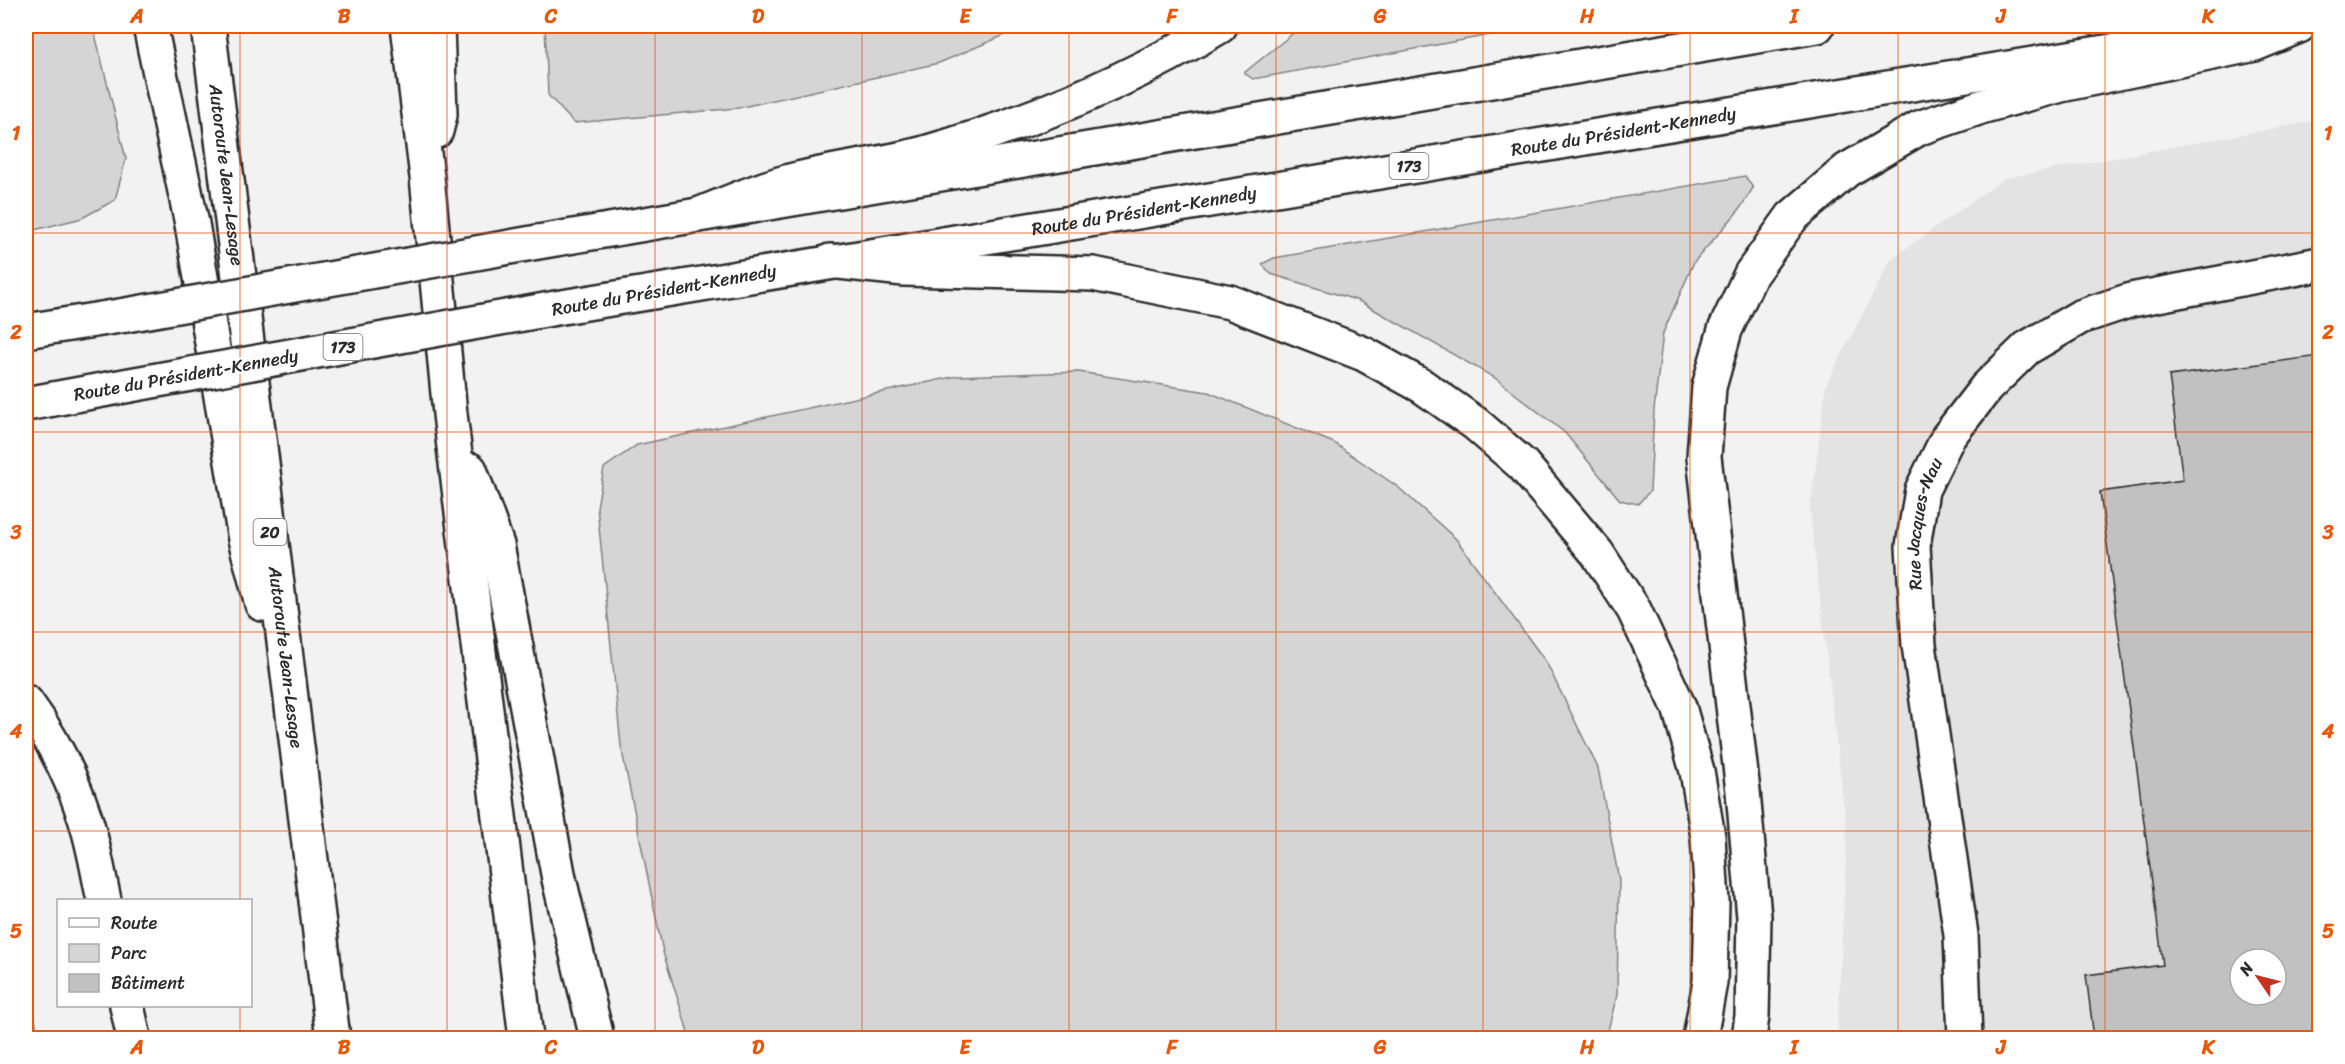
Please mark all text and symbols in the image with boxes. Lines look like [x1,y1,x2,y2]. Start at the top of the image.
text: A [129,0,144,34]
text: B [338,0,351,34]
text: C [544,0,558,34]
text: D [752,0,765,34]
text: E [959,0,972,34]
text: F [1166,0,1179,34]
text: G [1373,0,1387,34]
text: H [1579,0,1595,34]
text: I [1789,0,1800,34]
text: J [1995,0,2007,34]
text: K [2201,0,2216,34]
street label: Autoroute Jean-Lesage [199,81,253,268]
street label: Route du Président-Kennedy [1509,97,1739,166]
text: 1 [12,116,21,151]
text: 1 [2324,116,2333,151]
road number: 173 [1390,153,1428,179]
street label: Route du Président-Kennedy [1029,176,1260,245]
street label: Route du Président-Kennedy [549,254,779,326]
text: 2 [9,315,22,350]
text: 2 [2321,315,2334,350]
road number: 173 [324,334,362,360]
street label: Route du Président-Kennedy [71,339,301,411]
street label: Rue Jacques-Nau [1897,451,1952,591]
text: 3 [10,515,22,550]
text: 3 [2322,515,2334,550]
road number: 20 [254,519,286,545]
street label: Autoroute Jean-Lesage [259,563,313,750]
text: 4 [9,714,23,749]
text: 4 [2321,714,2335,749]
legend [57,899,252,1007]
text: Route [111,907,158,939]
text: 5 [10,914,22,949]
text: 5 [2322,914,2334,949]
text: Parc [111,937,147,969]
north arrow [2228,947,2288,1007]
text: N [2230,955,2262,982]
text: Bâtiment [111,967,185,999]
text: A [129,1030,144,1064]
text: B [338,1030,351,1064]
text: C [544,1030,558,1064]
text: D [752,1030,765,1064]
text: E [959,1030,972,1064]
text: F [1166,1030,1179,1064]
text: G [1373,1030,1387,1064]
text: H [1579,1030,1595,1064]
text: I [1789,1030,1800,1064]
text: J [1995,1030,2007,1064]
text: K [2201,1030,2216,1064]

